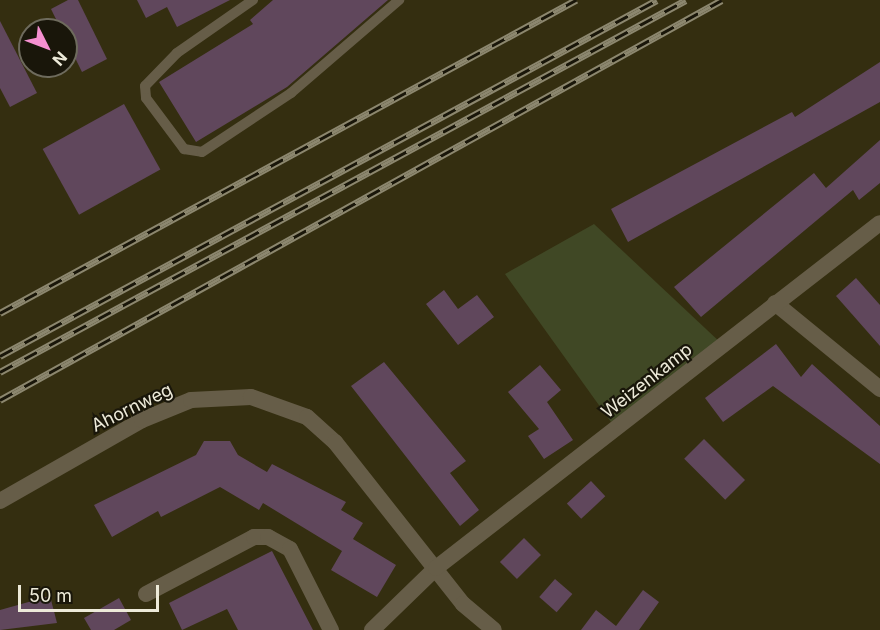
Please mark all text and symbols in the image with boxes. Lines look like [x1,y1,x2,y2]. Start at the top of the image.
north arrow [18,18,78,78]
text: N [48,47,71,70]
street label: Weizenkamp [597,339,697,423]
street label: Ahornweg [88,379,176,437]
scale bar [21,573,162,611]
text: 50 m [29,585,72,606]

